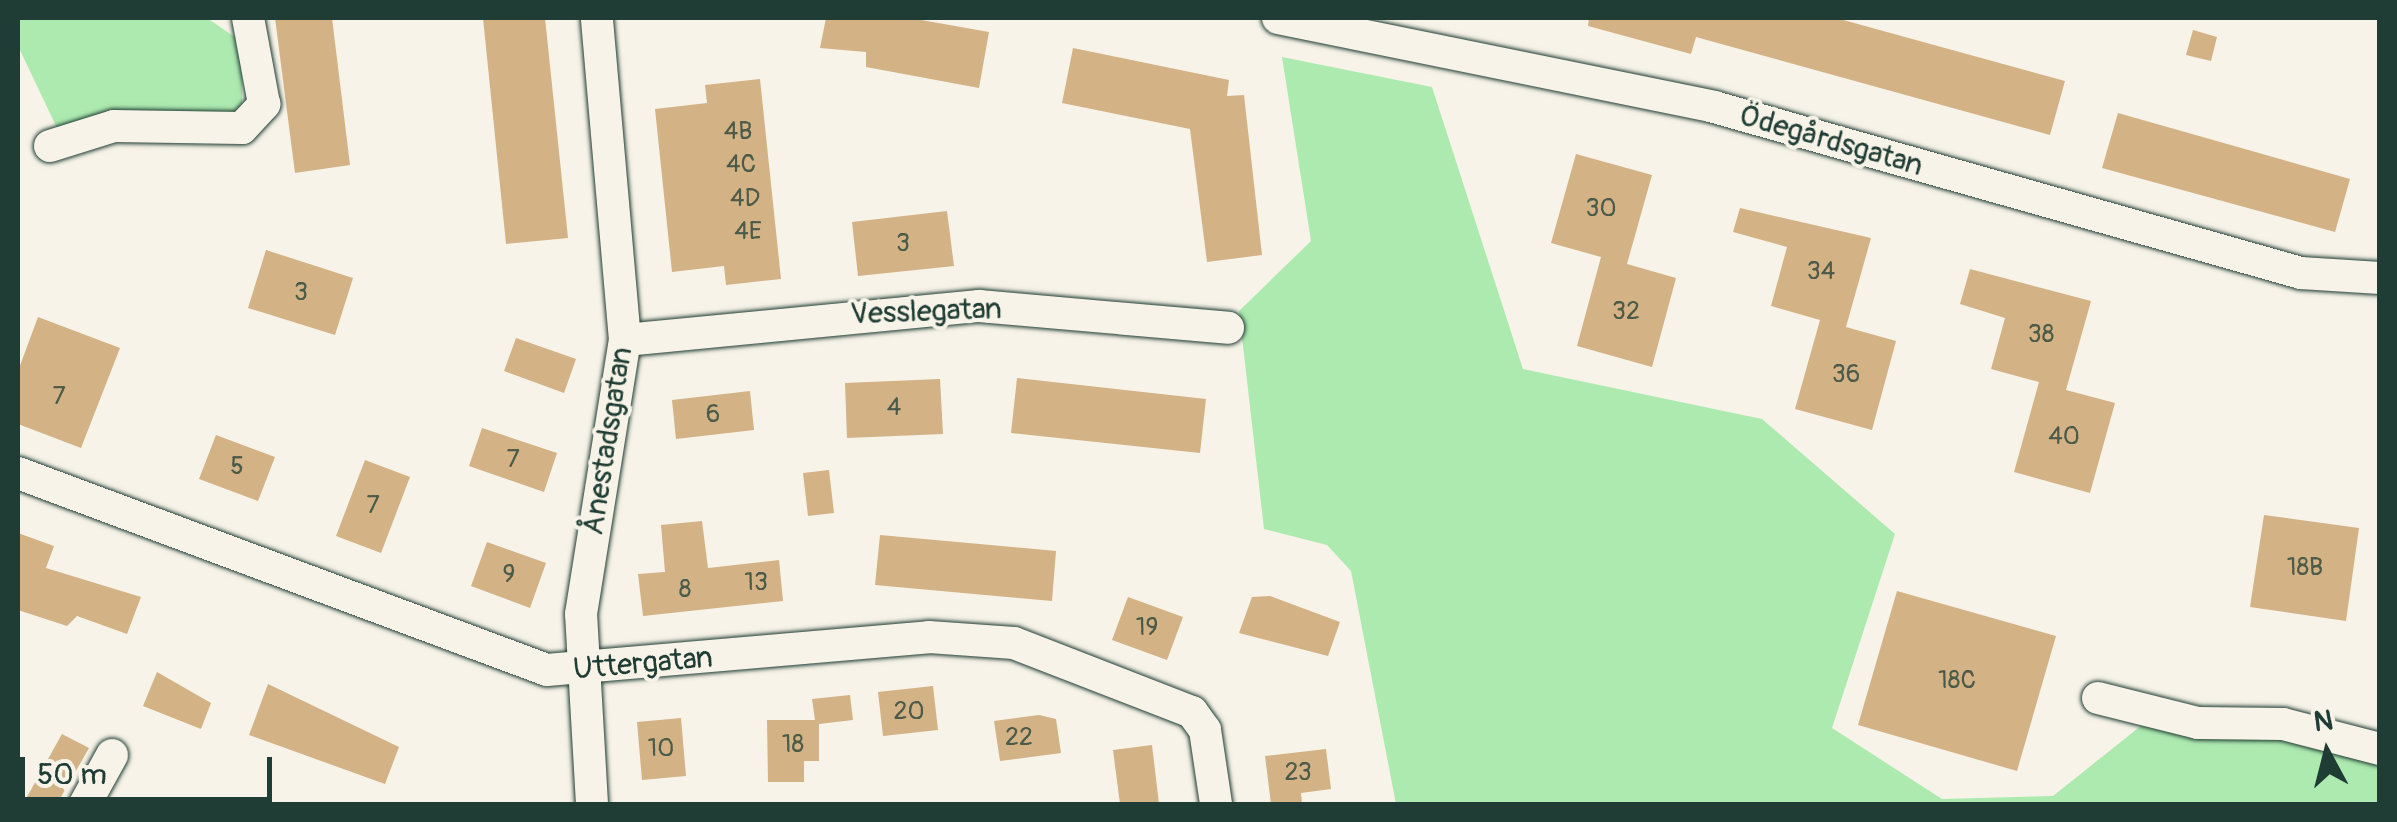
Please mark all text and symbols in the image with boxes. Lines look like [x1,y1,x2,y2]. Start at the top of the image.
street label: Ödegårdsgatan [1735,98,1927,184]
house number: 4B [724,117,752,147]
house number: 4C [726,150,756,180]
house number: 4D [730,184,760,214]
house number: 30 [1585,194,1617,224]
house number: 4E [734,217,762,247]
house number: 3 [896,229,910,259]
house number: 34 [1807,257,1835,287]
house number: 3 [294,278,308,308]
street label: Vesslegatan [850,291,1002,333]
house number: 32 [1612,297,1640,327]
house number: 38 [2028,320,2054,350]
street label: Ånestadsgatan [575,344,641,538]
house number: 36 [1832,360,1860,390]
house number: 7 [52,382,66,412]
house number: 4 [887,393,901,423]
house number: 6 [706,400,720,430]
house number: 40 [2048,422,2080,452]
house number: 7 [506,445,520,475]
house number: 5 [230,452,244,482]
house number: 7 [366,491,380,521]
house number: 18B [2287,553,2323,583]
house number: 9 [503,560,515,590]
house number: 13 [744,568,768,598]
house number: 8 [679,575,691,605]
house number: 19 [1136,613,1158,643]
street label: Uttergatan [572,640,714,688]
house number: 18C [1938,666,1976,696]
house number: 20 [893,697,925,727]
north arrow [2277,702,2377,802]
text: N [2312,703,2335,740]
house number: 22 [1005,723,1033,753]
house number: 18 [782,730,804,760]
house number: 10 [648,734,674,764]
scale bar [25,737,278,799]
text: 50 m [37,756,107,793]
house number: 23 [1284,758,1312,788]

